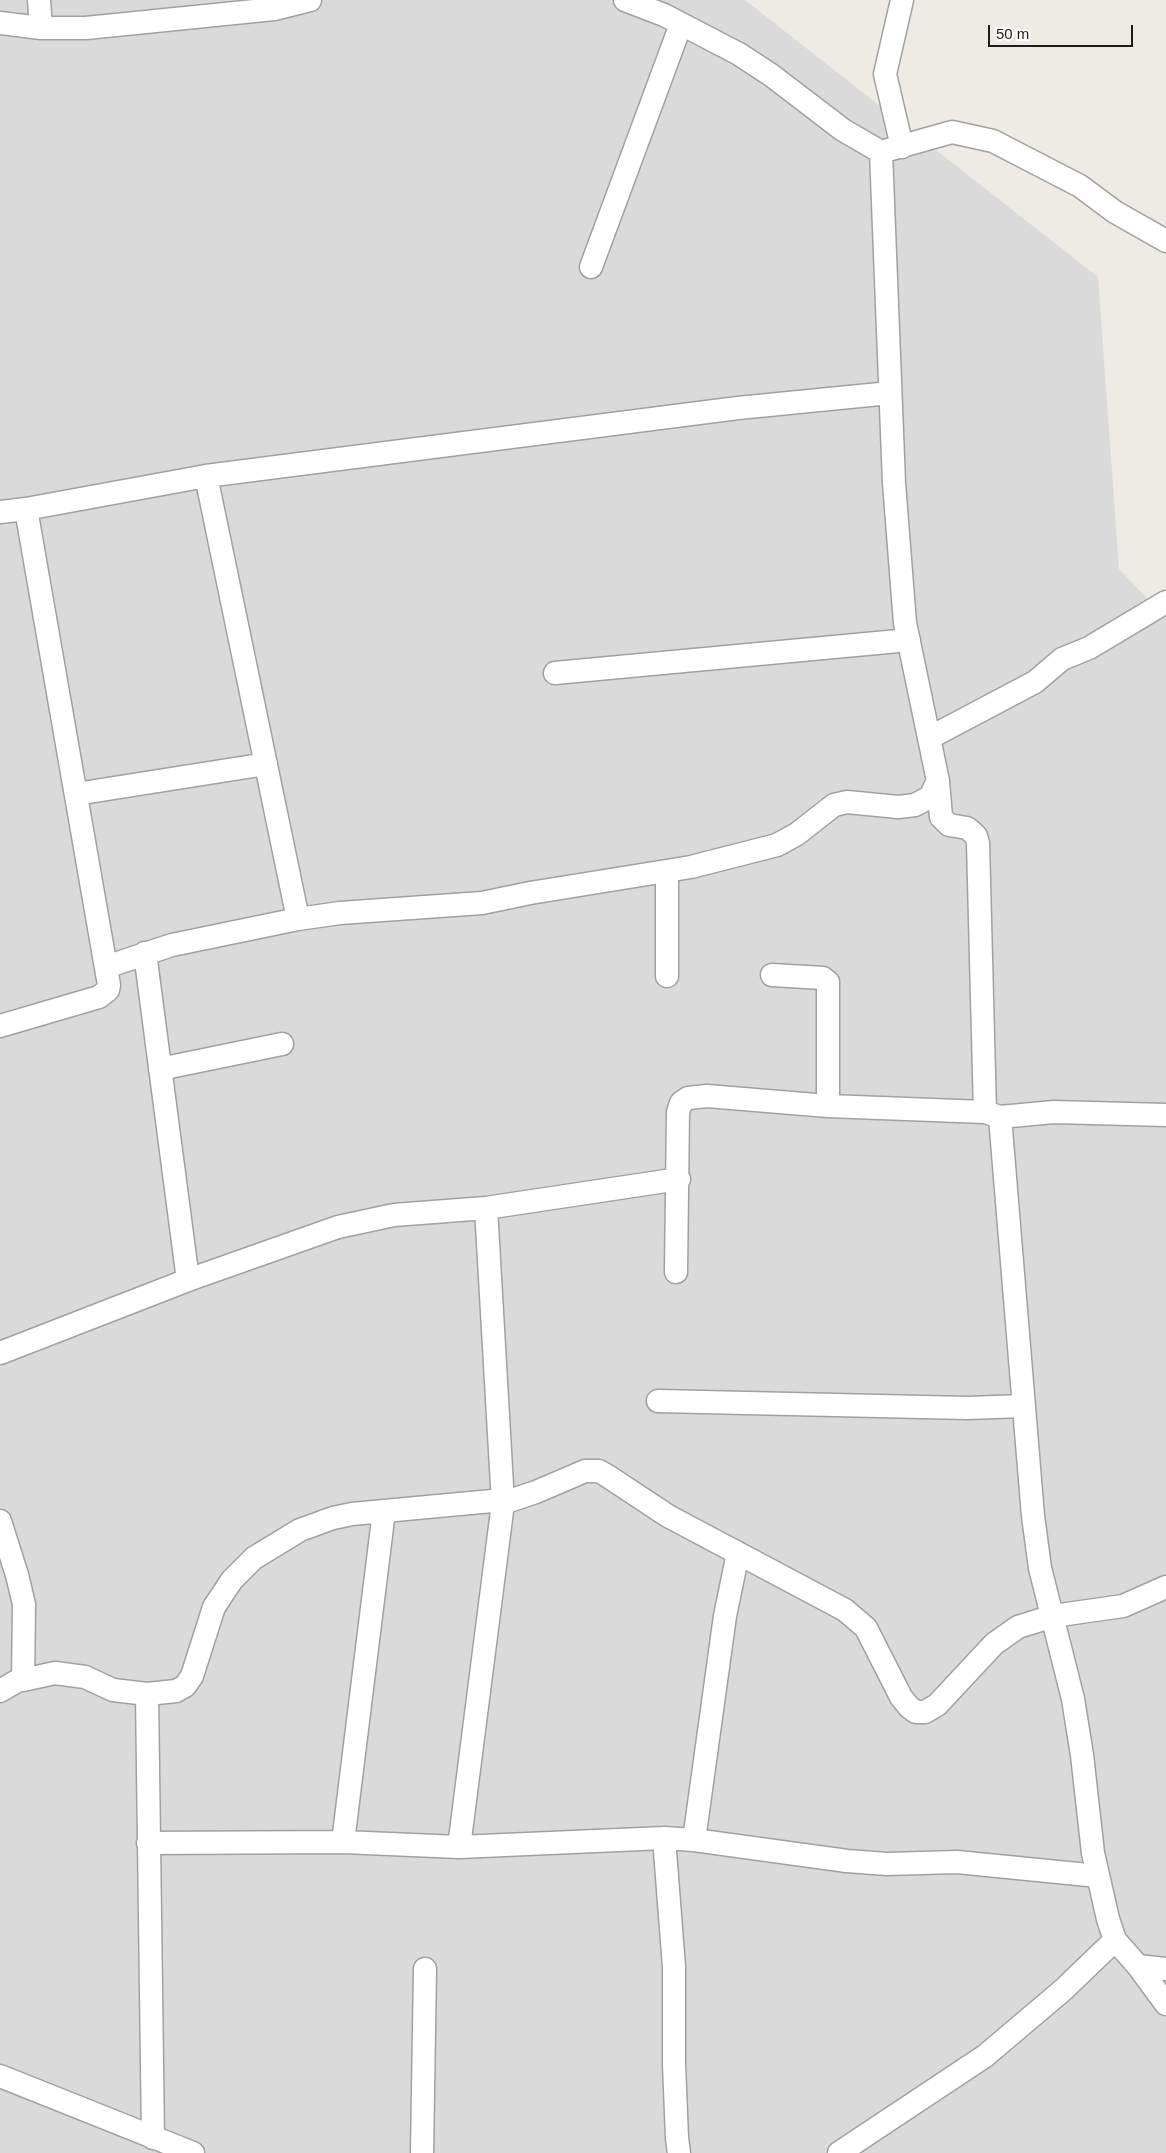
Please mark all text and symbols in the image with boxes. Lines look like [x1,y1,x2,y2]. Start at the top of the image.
scale bar [991,15,1136,47]
text: 50 m [996,25,1029,42]

